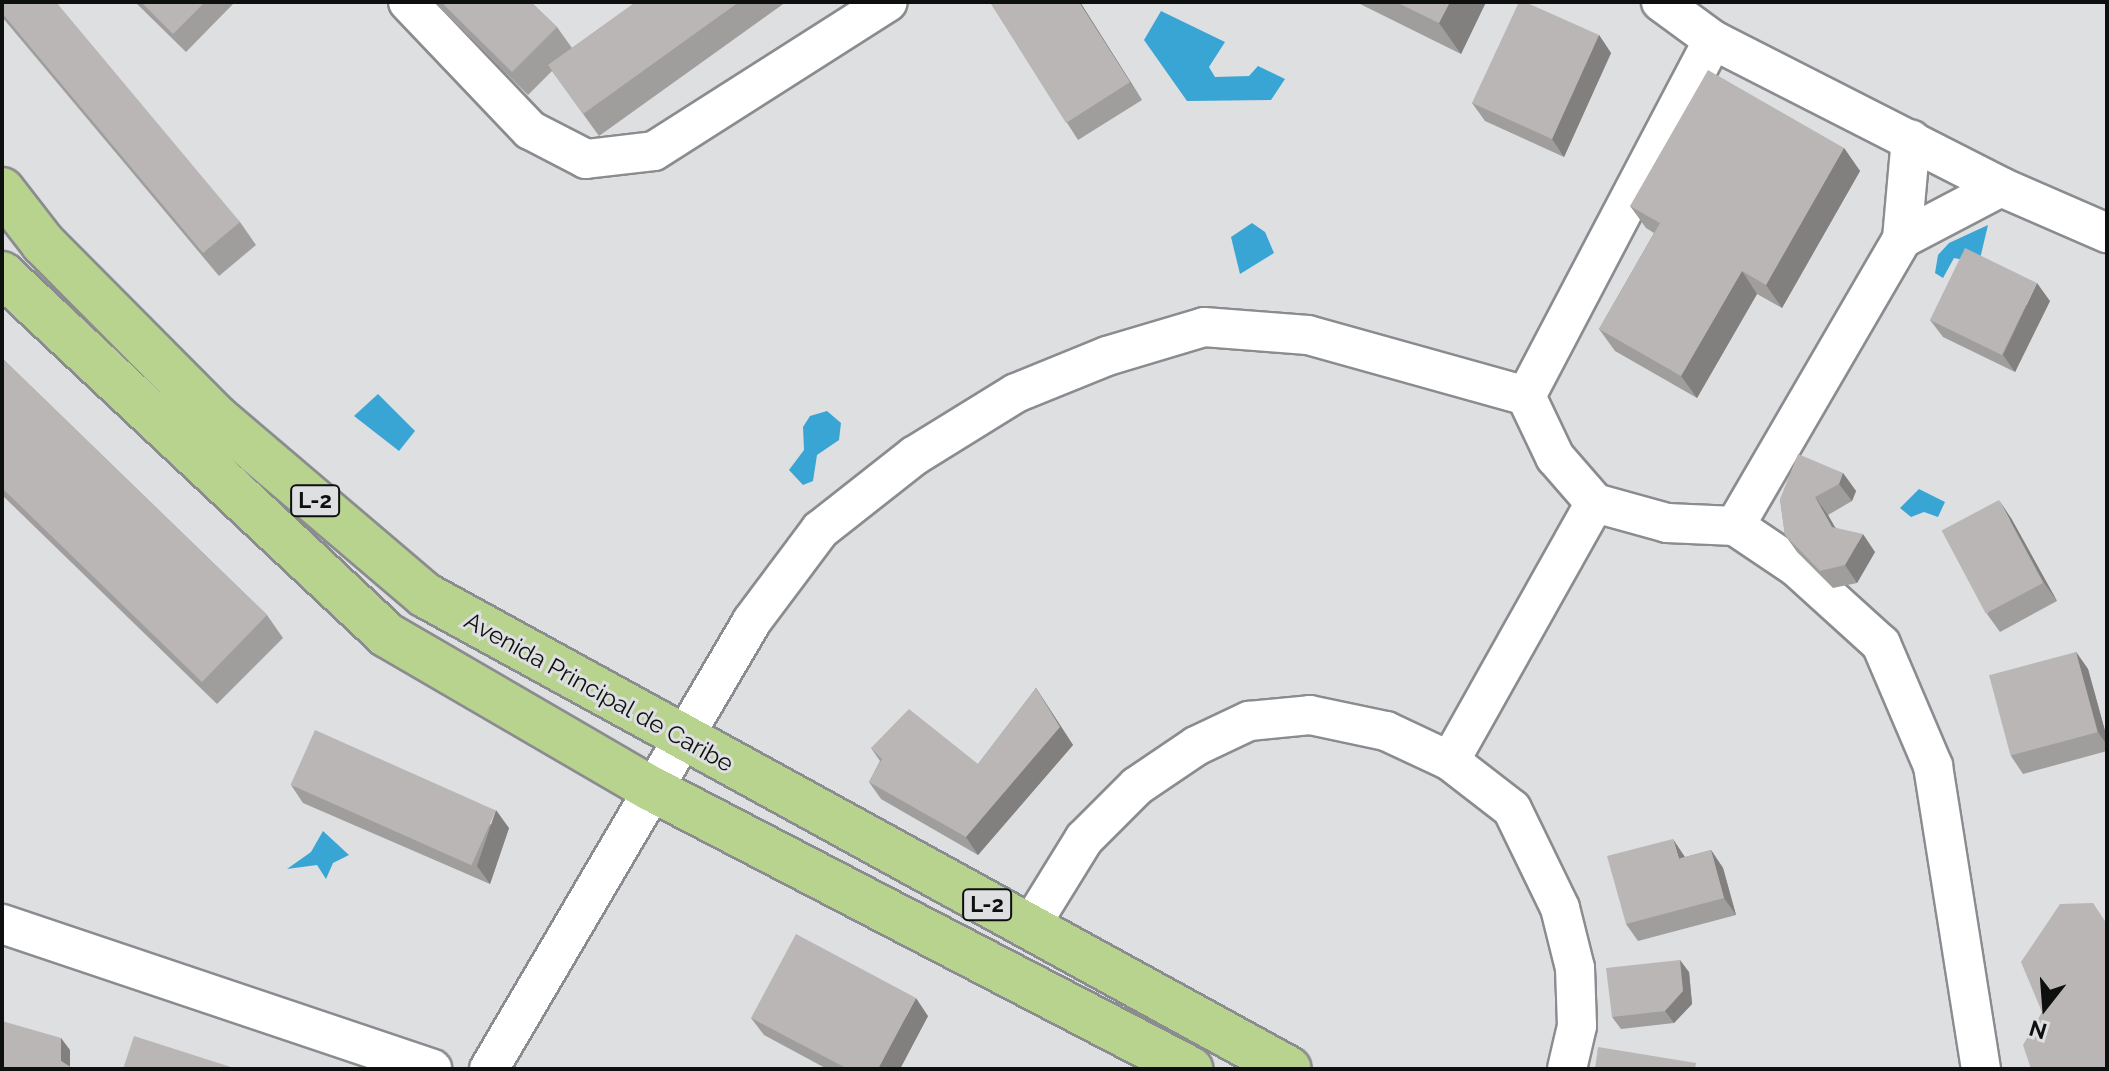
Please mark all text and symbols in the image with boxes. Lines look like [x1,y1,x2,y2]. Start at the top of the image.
road number: L-2 [289,483,341,519]
street label: Avenida Principal de Caribe [459,606,739,778]
road number: L-2 [961,887,1013,923]
north arrow [2005,967,2085,1047]
text: N [2026,1015,2050,1045]

